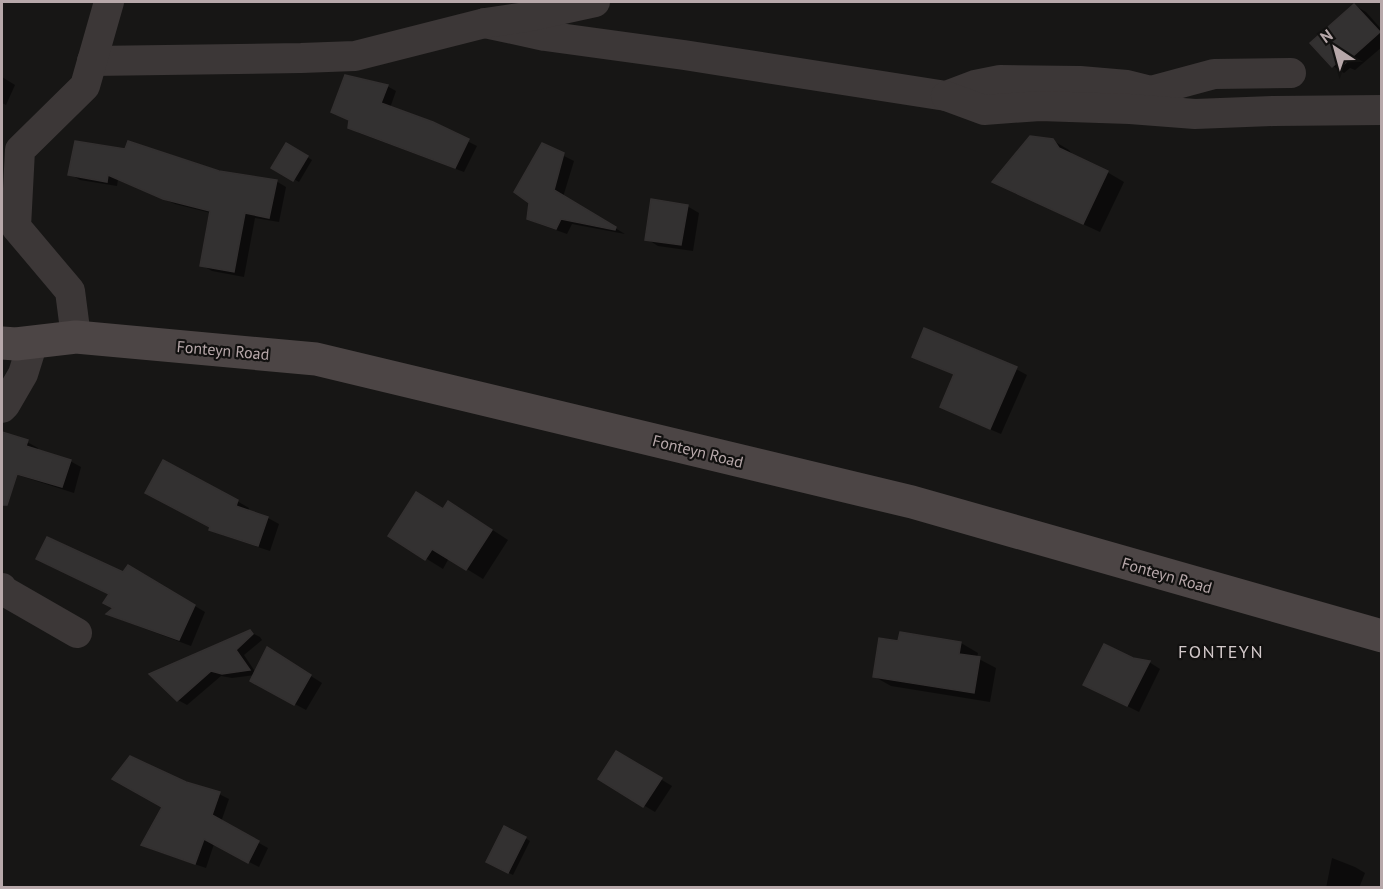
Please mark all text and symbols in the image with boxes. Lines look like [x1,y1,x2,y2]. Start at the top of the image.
north arrow [1305,18,1365,78]
text: N [1316,25,1336,47]
street label: Fonteyn Road [176,336,270,364]
street label: Fonteyn Road [650,430,746,472]
street label: Fonteyn Road [1120,553,1214,597]
district label: FONTEYN [1178,640,1264,663]

